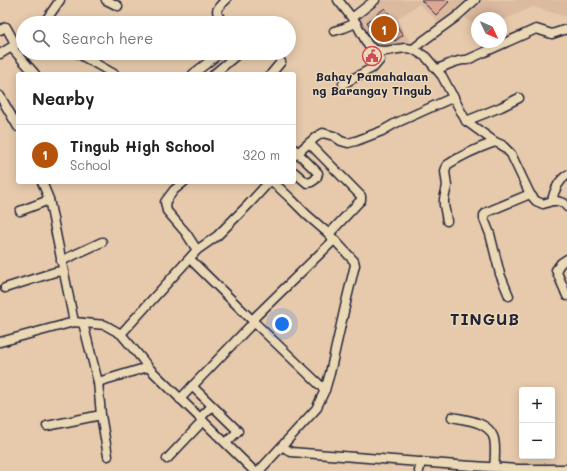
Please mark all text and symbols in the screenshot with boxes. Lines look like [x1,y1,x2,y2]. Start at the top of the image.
north arrow [471,12,507,48]
pin: 1 [371,14,397,44]
search box [16,16,296,60]
icon: search [30,27,52,49]
text: Search here [62,28,153,48]
public building icon: Bahay Pamahalaan ng Barangay Tingub [361,45,383,67]
place label: Bahay Pamahalaan ng Barangay Tingub [312,68,432,98]
text: Nearby [32,87,94,109]
text: Tingub High School [70,136,215,156]
text: 1 [42,146,48,163]
text: 320 m [243,146,280,163]
text: School [70,156,111,173]
district label: TINGUB [450,308,520,329]
your location [272,314,292,334]
map controls [519,387,555,459]
button: + [519,387,555,423]
button: − [519,423,555,459]

